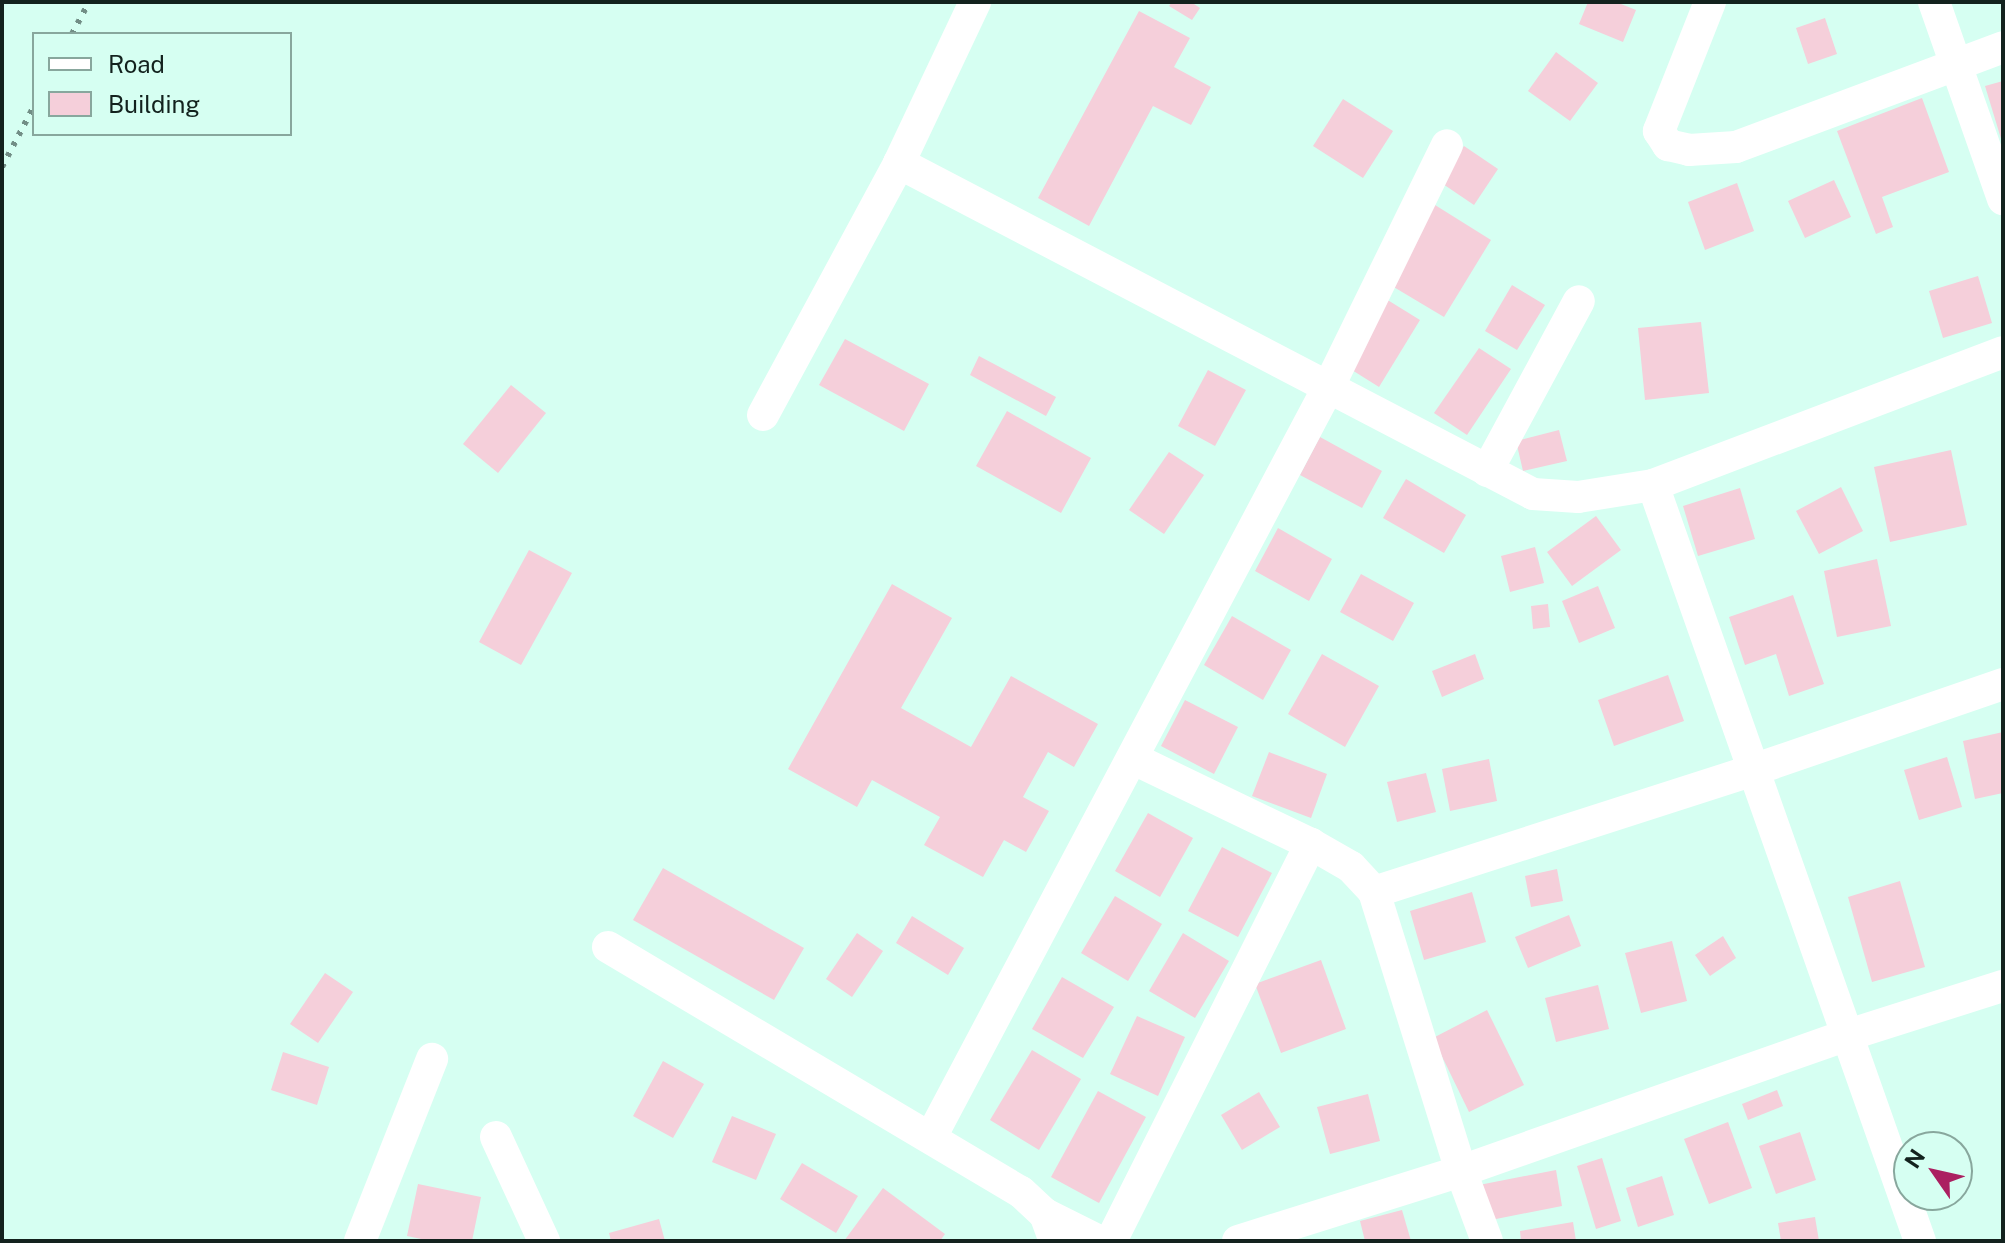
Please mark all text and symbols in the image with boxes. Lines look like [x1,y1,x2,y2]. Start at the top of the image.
legend [32,32,292,136]
text: Road [108,50,165,78]
text: Building [108,90,200,118]
north arrow [1893,1131,1973,1211]
text: N [1899,1144,1930,1173]

